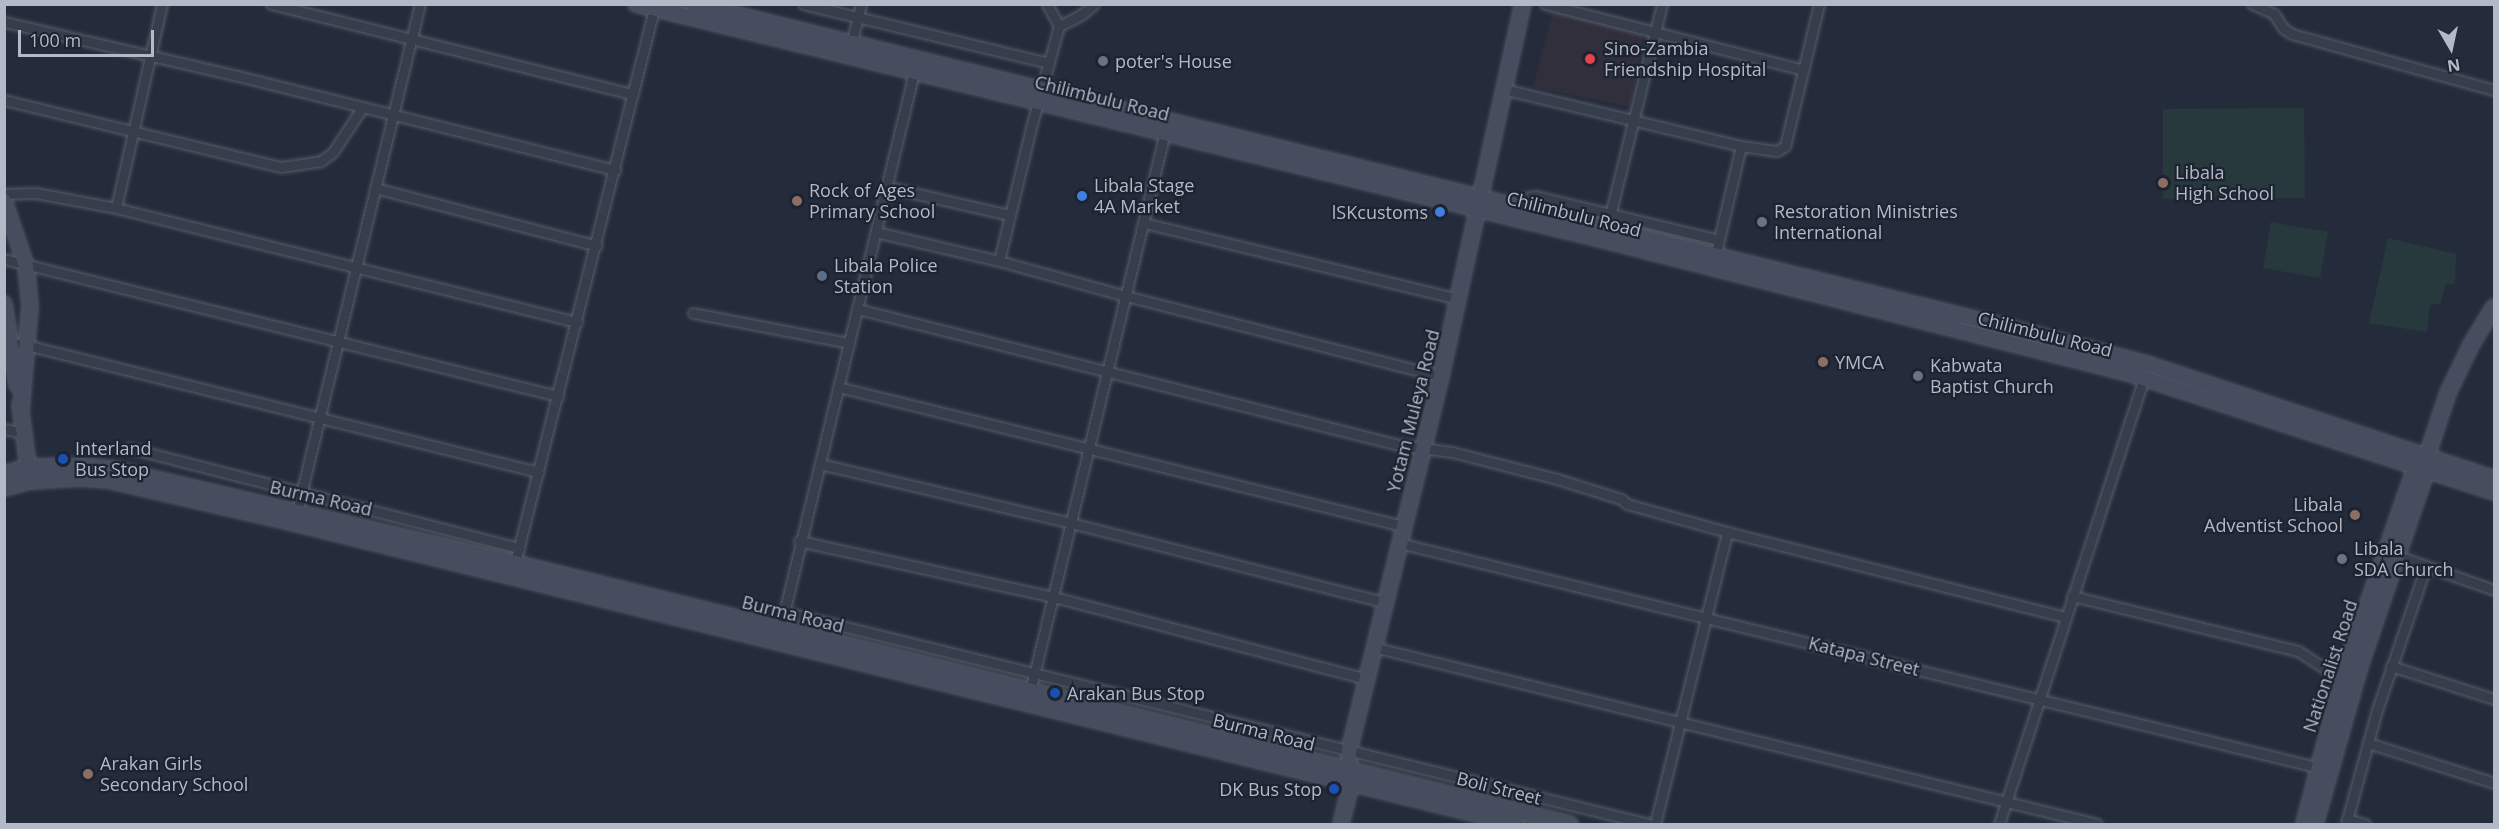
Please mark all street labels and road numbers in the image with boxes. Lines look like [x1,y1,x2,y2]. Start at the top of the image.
street label: Chilimbulu Road [1032,71,1172,125]
street label: Chilimbulu Road [1504,187,1644,241]
street label: Chilimbulu Road [1975,307,2115,361]
street label: Yotam Muleya Road [1382,327,1444,495]
street label: Burma Road [268,476,374,520]
street label: Burma Road [740,591,846,637]
street label: Nationalist Road [2298,597,2362,735]
street label: Katapa Street [1806,632,1922,680]
street label: Burma Road [1211,709,1317,755]
street label: Boli Street [1454,767,1544,809]

